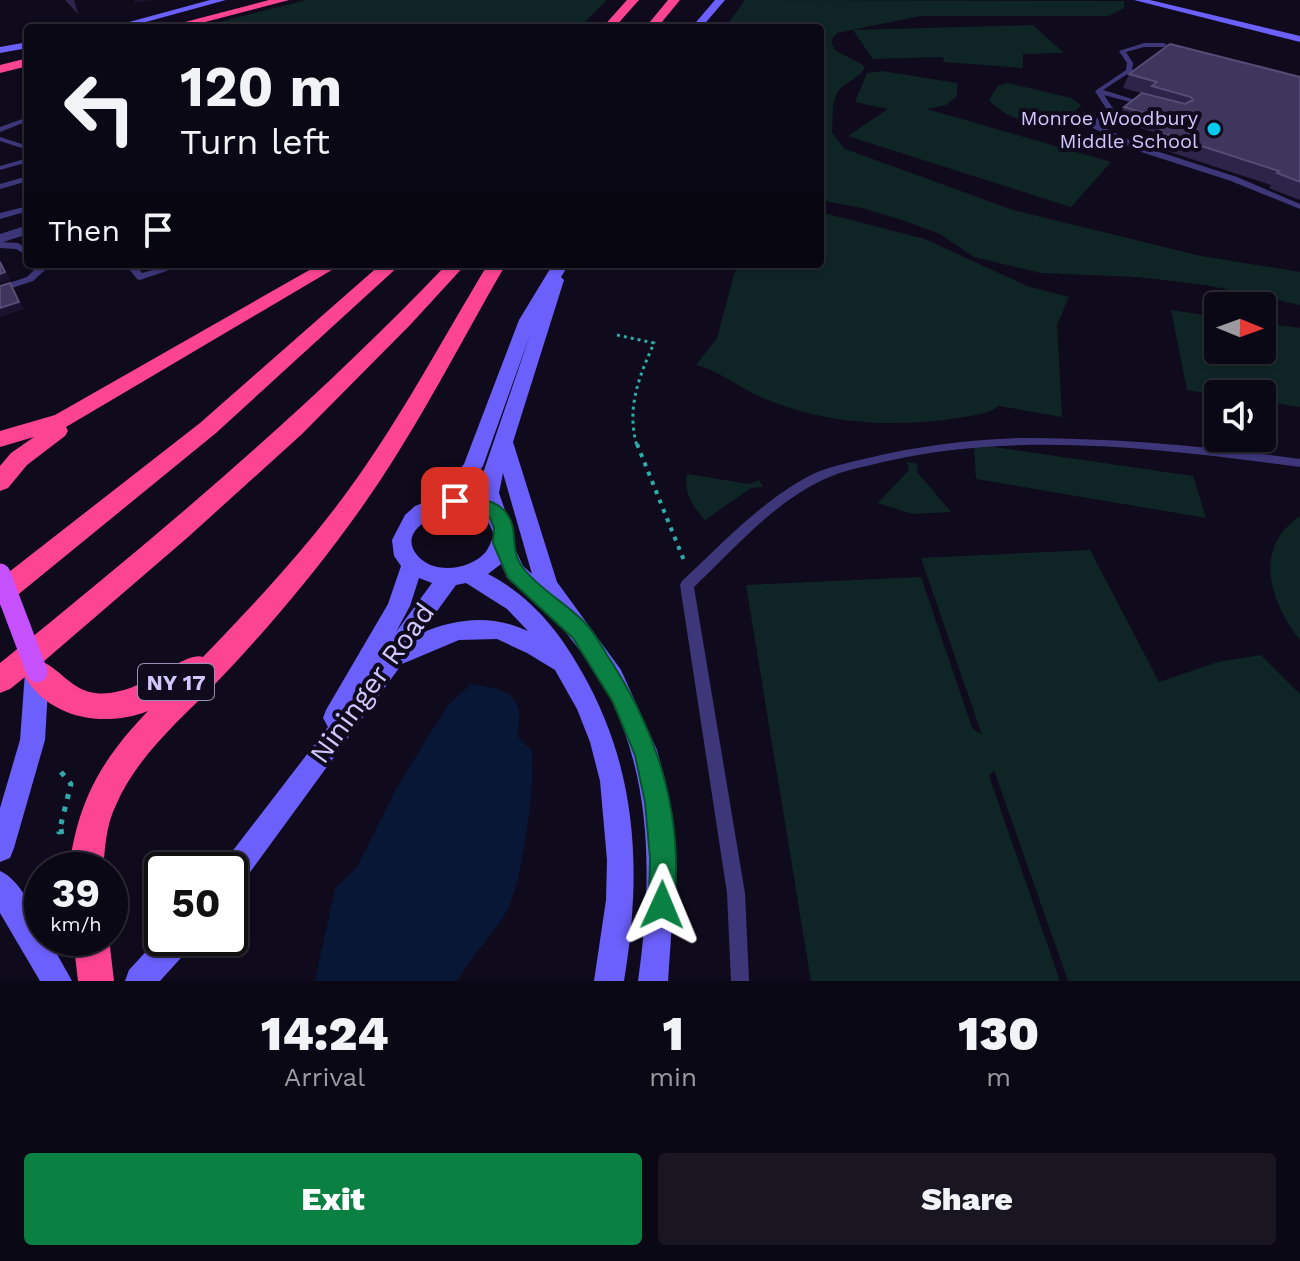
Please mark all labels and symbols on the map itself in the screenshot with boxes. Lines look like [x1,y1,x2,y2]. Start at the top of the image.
place label: Monroe Woodbury Middle School [1021,106,1199,153]
marker: Monroe Woodbury Middle School [1205,120,1223,138]
north arrow [1204,292,1276,364]
pin [421,467,489,535]
street label: Nininger Road [303,597,441,769]
road number: NY 17 [138,664,214,700]
speed limit sign: 50 [144,852,248,956]
position arrow [620,863,704,947]

